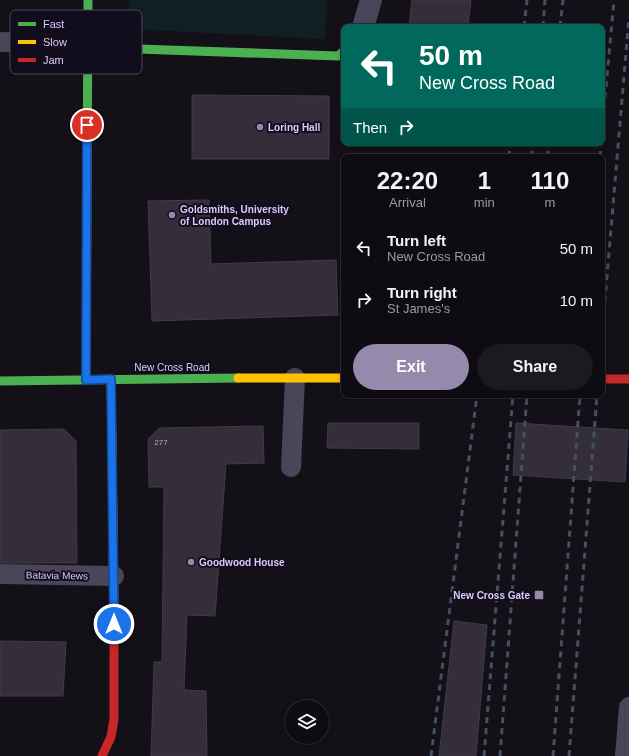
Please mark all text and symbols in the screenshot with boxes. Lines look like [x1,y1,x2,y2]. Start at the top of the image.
legend [10,10,142,74]
text: Fast [43,18,64,30]
text: Slow [43,36,67,48]
icon: left [353,40,405,92]
text: 50 m [419,40,483,71]
text: Jam [43,54,64,66]
text: New Cross Road [419,73,555,93]
pin [70,108,104,142]
icon: arrive [76,114,98,136]
icon: right [395,116,417,138]
text: Then [353,119,387,136]
marker: Loring Hall [255,122,265,132]
place label: Loring Hall [268,122,320,133]
text: 22:20 [377,167,438,194]
text: 1 [478,167,491,194]
text: 110 [531,167,569,194]
text: Arrival [389,195,426,210]
text: min [474,195,495,210]
text: m [544,195,555,210]
place label: Goldsmiths, University of London Campus [180,204,289,227]
marker: Goldsmiths, University of London Campus [167,210,177,220]
text: Turn left [387,232,446,249]
icon: left [353,237,375,259]
text: 50 m [560,240,593,257]
text: New Cross Road [387,249,485,264]
text: Turn right [387,284,457,301]
icon: right [353,289,375,311]
text: 10 m [560,292,593,309]
text: St James's [387,301,450,316]
button: Exit [353,344,469,390]
button: Share [477,344,593,390]
street label: New Cross Road [134,362,210,373]
house number: 277 [154,438,168,447]
marker: Goodwood House [186,557,196,567]
place label: Goodwood House [199,557,285,568]
street label: Batavia Mews [26,569,88,582]
marker: New Cross Gate [533,589,545,601]
place label: New Cross Gate [453,590,530,601]
position arrow [93,603,135,645]
map controls [285,700,329,744]
button: layers [285,700,329,744]

